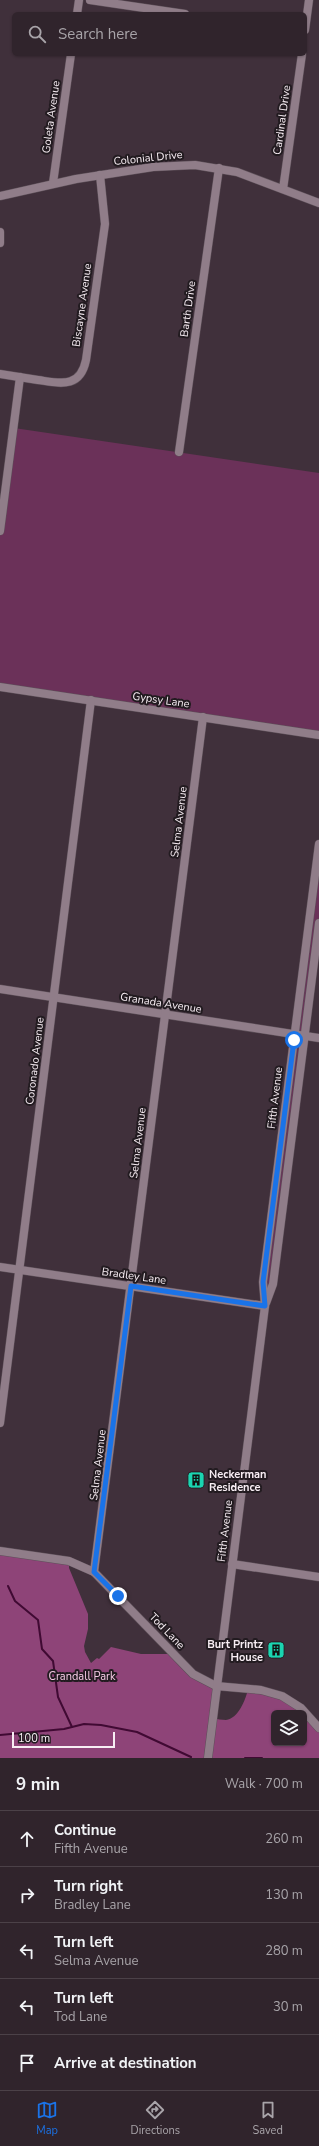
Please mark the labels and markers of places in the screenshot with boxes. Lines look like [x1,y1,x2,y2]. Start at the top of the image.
place label: Neckerman Residence [209,1467,267,1495]
building icon: Neckerman Residence [186,1470,206,1490]
place label: Burt Printz House [207,1637,263,1665]
building icon: Burt Printz House [266,1640,286,1660]

